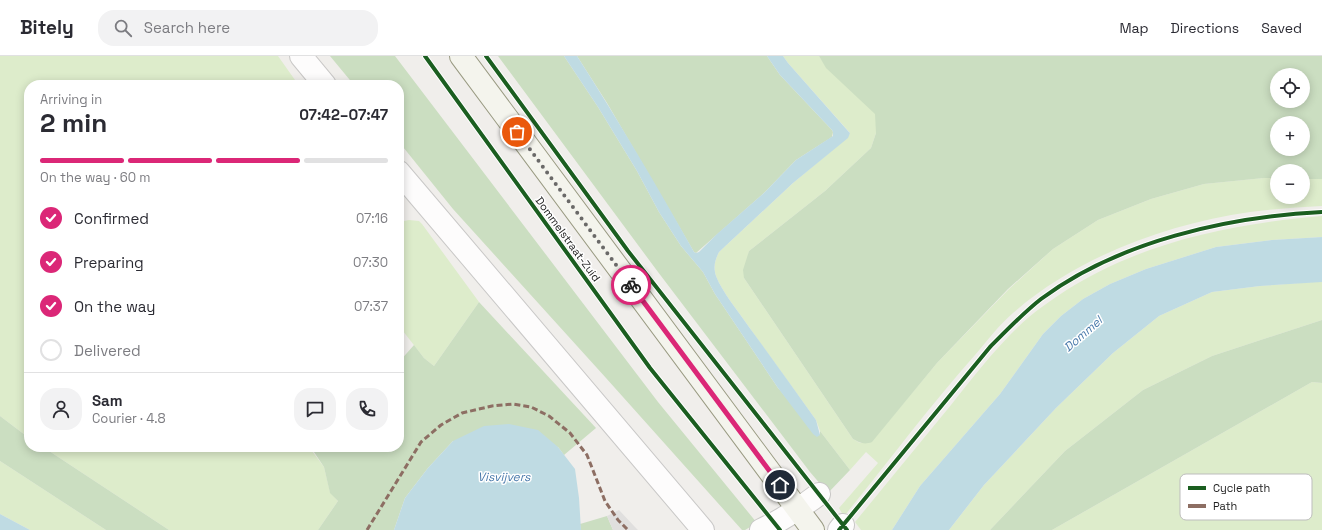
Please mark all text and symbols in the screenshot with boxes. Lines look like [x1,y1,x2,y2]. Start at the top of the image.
search box [98,10,378,46]
text: Bitely [20,15,74,40]
icon: search [112,17,134,39]
text: Search here [144,18,230,37]
text: Map [1119,19,1149,37]
text: Directions [1171,19,1239,37]
text: Saved [1261,19,1302,37]
map controls [1270,68,1310,204]
button: locate [1270,68,1310,108]
text: Arriving in [40,91,102,108]
text: 07:42–07:47 [299,105,388,124]
text: 2 min [40,106,107,140]
pin [500,115,534,149]
button: + [1270,116,1310,156]
icon: bag [506,121,528,143]
button: − [1270,164,1310,204]
text: On the way · 60 m [40,169,151,186]
street label: Dommelstraat-Zuid [532,194,604,284]
icon: check [40,207,62,229]
text: Confirmed [74,209,149,228]
text: 07:16 [356,210,388,227]
icon: check [40,251,62,273]
text: Preparing [74,253,144,272]
text: 07:30 [353,254,388,271]
courier [611,265,651,305]
icon: bike [620,274,642,296]
icon: check [40,295,62,317]
text: On the way [74,297,155,316]
text: 07:37 [354,298,388,315]
water label: Dommel [1060,312,1107,355]
text: Delivered [74,341,141,360]
button: person [40,388,82,430]
button: chat [294,388,336,430]
button: phone [346,388,388,430]
text: Sam [92,391,123,410]
text: Courier · 4.8 [92,410,166,427]
pin [763,468,797,502]
water label: Visvijvers [478,469,531,485]
icon: home [769,474,791,496]
legend [1180,474,1312,520]
text: Cycle path [1213,481,1270,495]
text: Path [1213,499,1237,513]

